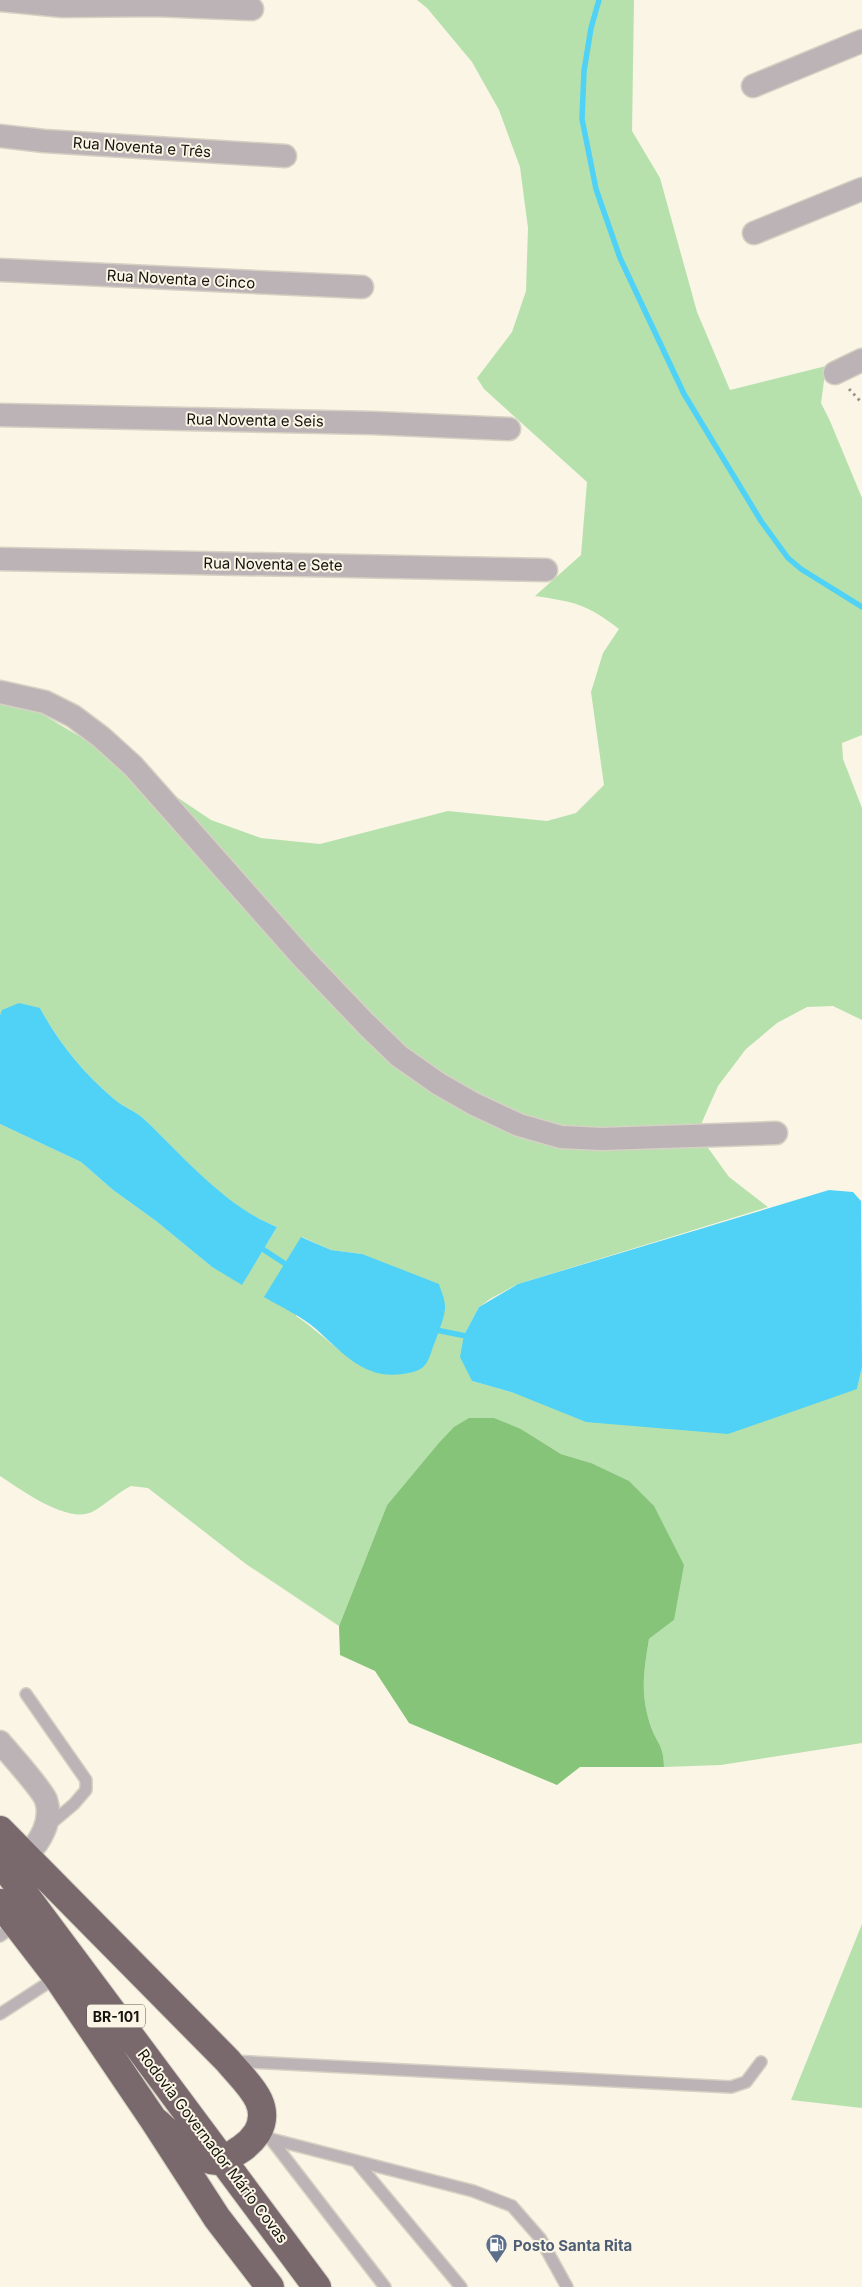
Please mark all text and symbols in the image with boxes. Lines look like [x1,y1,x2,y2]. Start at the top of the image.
street label: Rua Noventa e Três [72,133,212,161]
street label: Rua Noventa e Cinco [106,266,256,292]
street label: Rua Noventa e Seis [186,409,324,431]
street label: Rua Noventa e Sete [203,553,343,575]
road number: BR-101 [87,2004,145,2028]
street label: Rodovia Governador Mário Covas [134,2045,292,2247]
fuel station icon: Posto Santa Rita [485,2233,509,2264]
place label: Posto Santa Rita [513,2236,632,2255]

